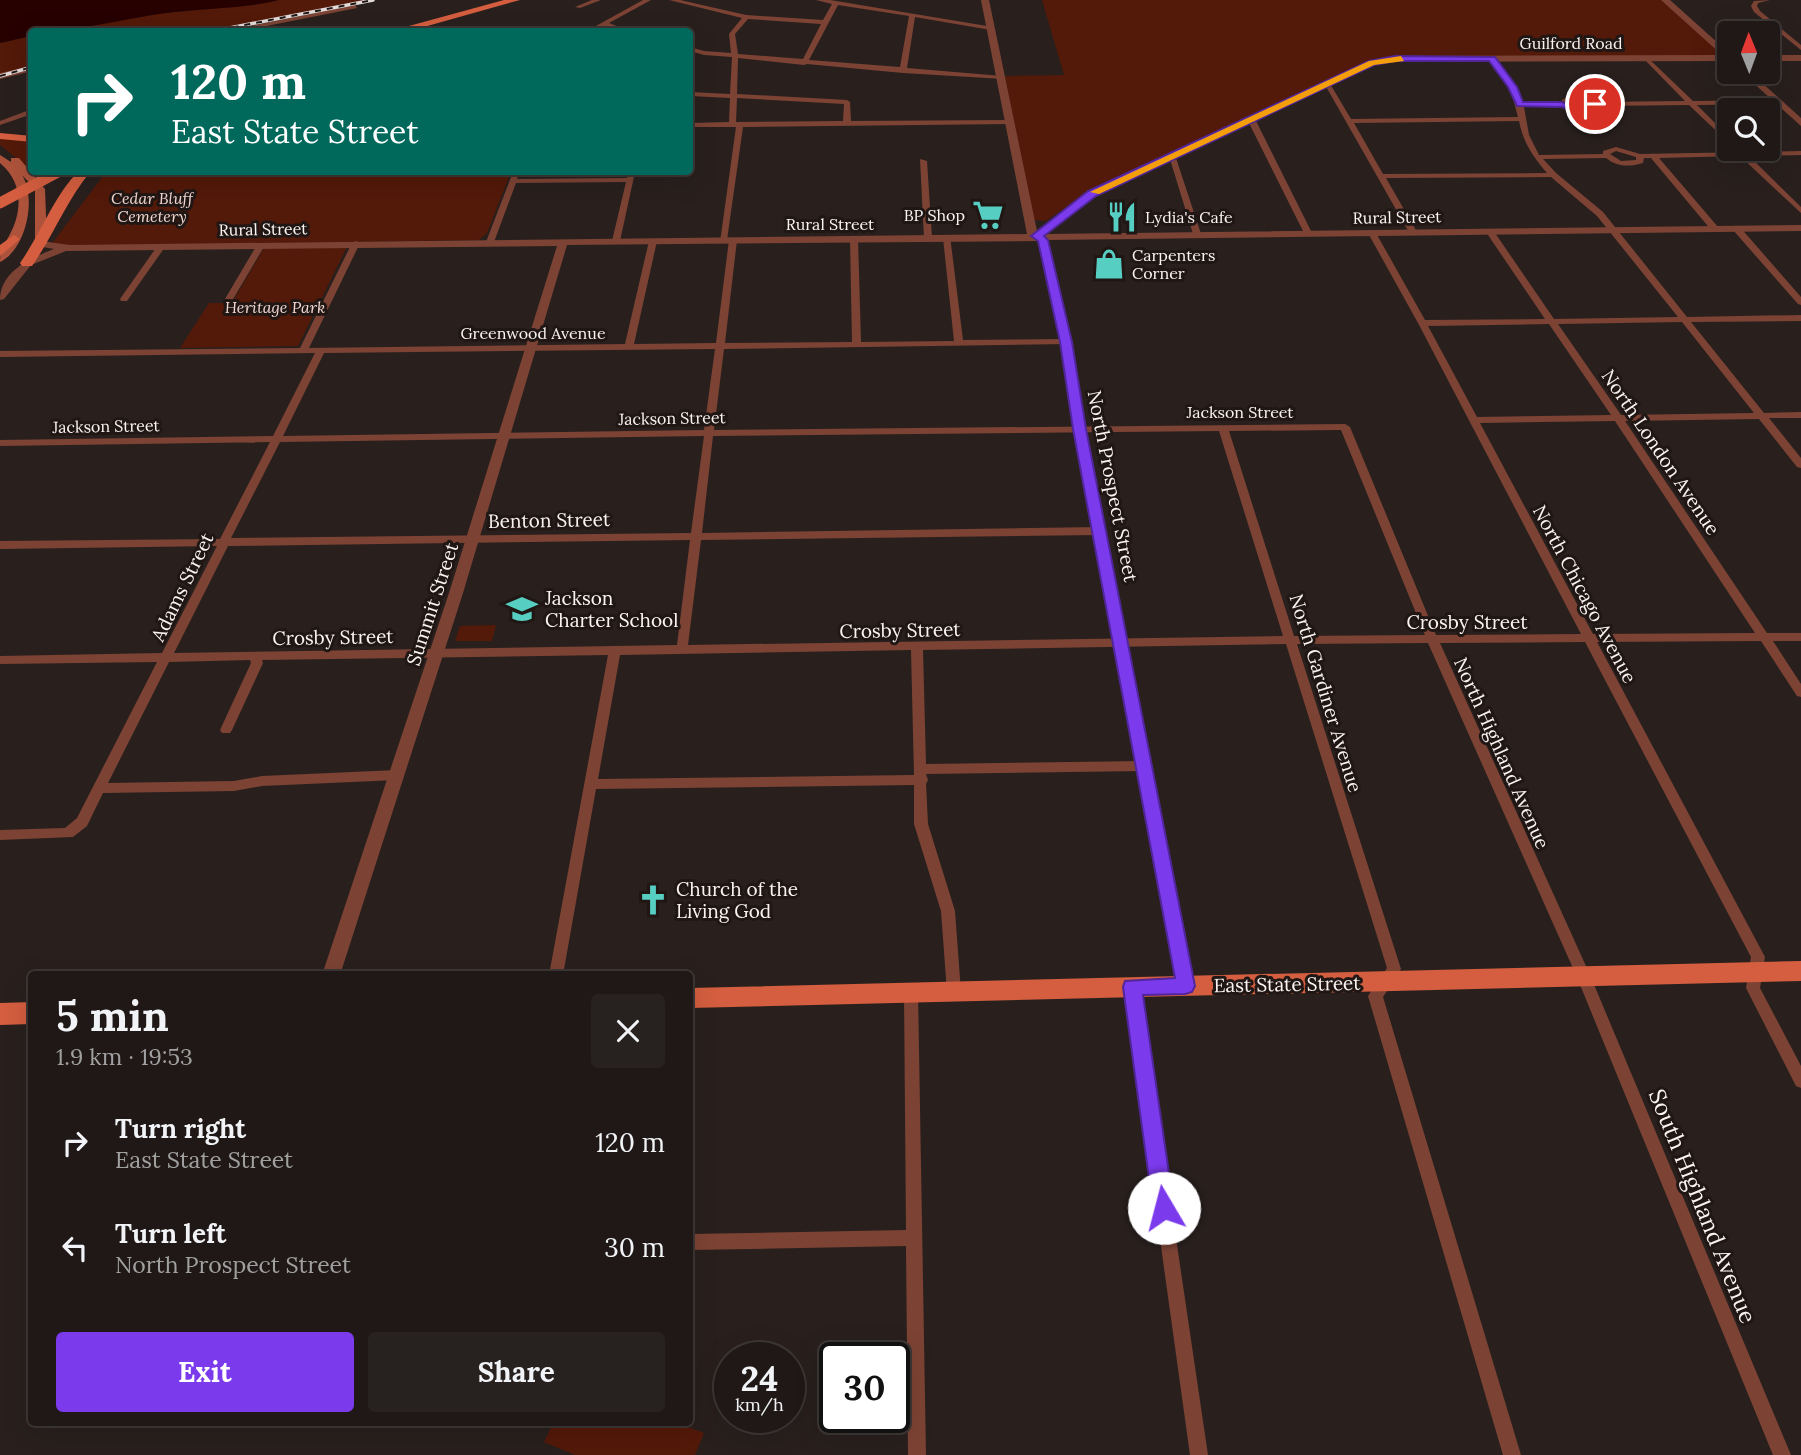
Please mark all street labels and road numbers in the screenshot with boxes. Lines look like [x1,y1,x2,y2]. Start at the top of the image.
street label: Guilford Road [1520,33,1623,53]
street label: Rural Street [1353,206,1442,228]
street label: Rural Street [786,214,875,234]
street label: Rural Street [219,218,308,240]
street label: Greenwood Avenue [460,323,606,343]
street label: North London Avenue [1597,365,1725,539]
street label: North Prospect Street [1083,388,1143,585]
street label: Jackson Street [1185,402,1294,422]
street label: Jackson Street [617,407,727,429]
street label: Jackson Street [51,415,161,437]
street label: North Chicago Avenue [1528,501,1642,687]
street label: Benton Street [488,507,611,533]
street label: Adams Street [145,528,219,646]
street label: Summit Street [401,539,463,669]
street label: North Gardiner Avenue [1284,591,1368,795]
street label: Crosby Street [1406,610,1528,634]
street label: Crosby Street [839,617,961,643]
street label: Crosby Street [272,624,394,650]
street label: North Highland Avenue [1449,653,1555,853]
street label: East State Street [1213,971,1361,997]
street label: South Highland Avenue [1643,1085,1763,1327]

